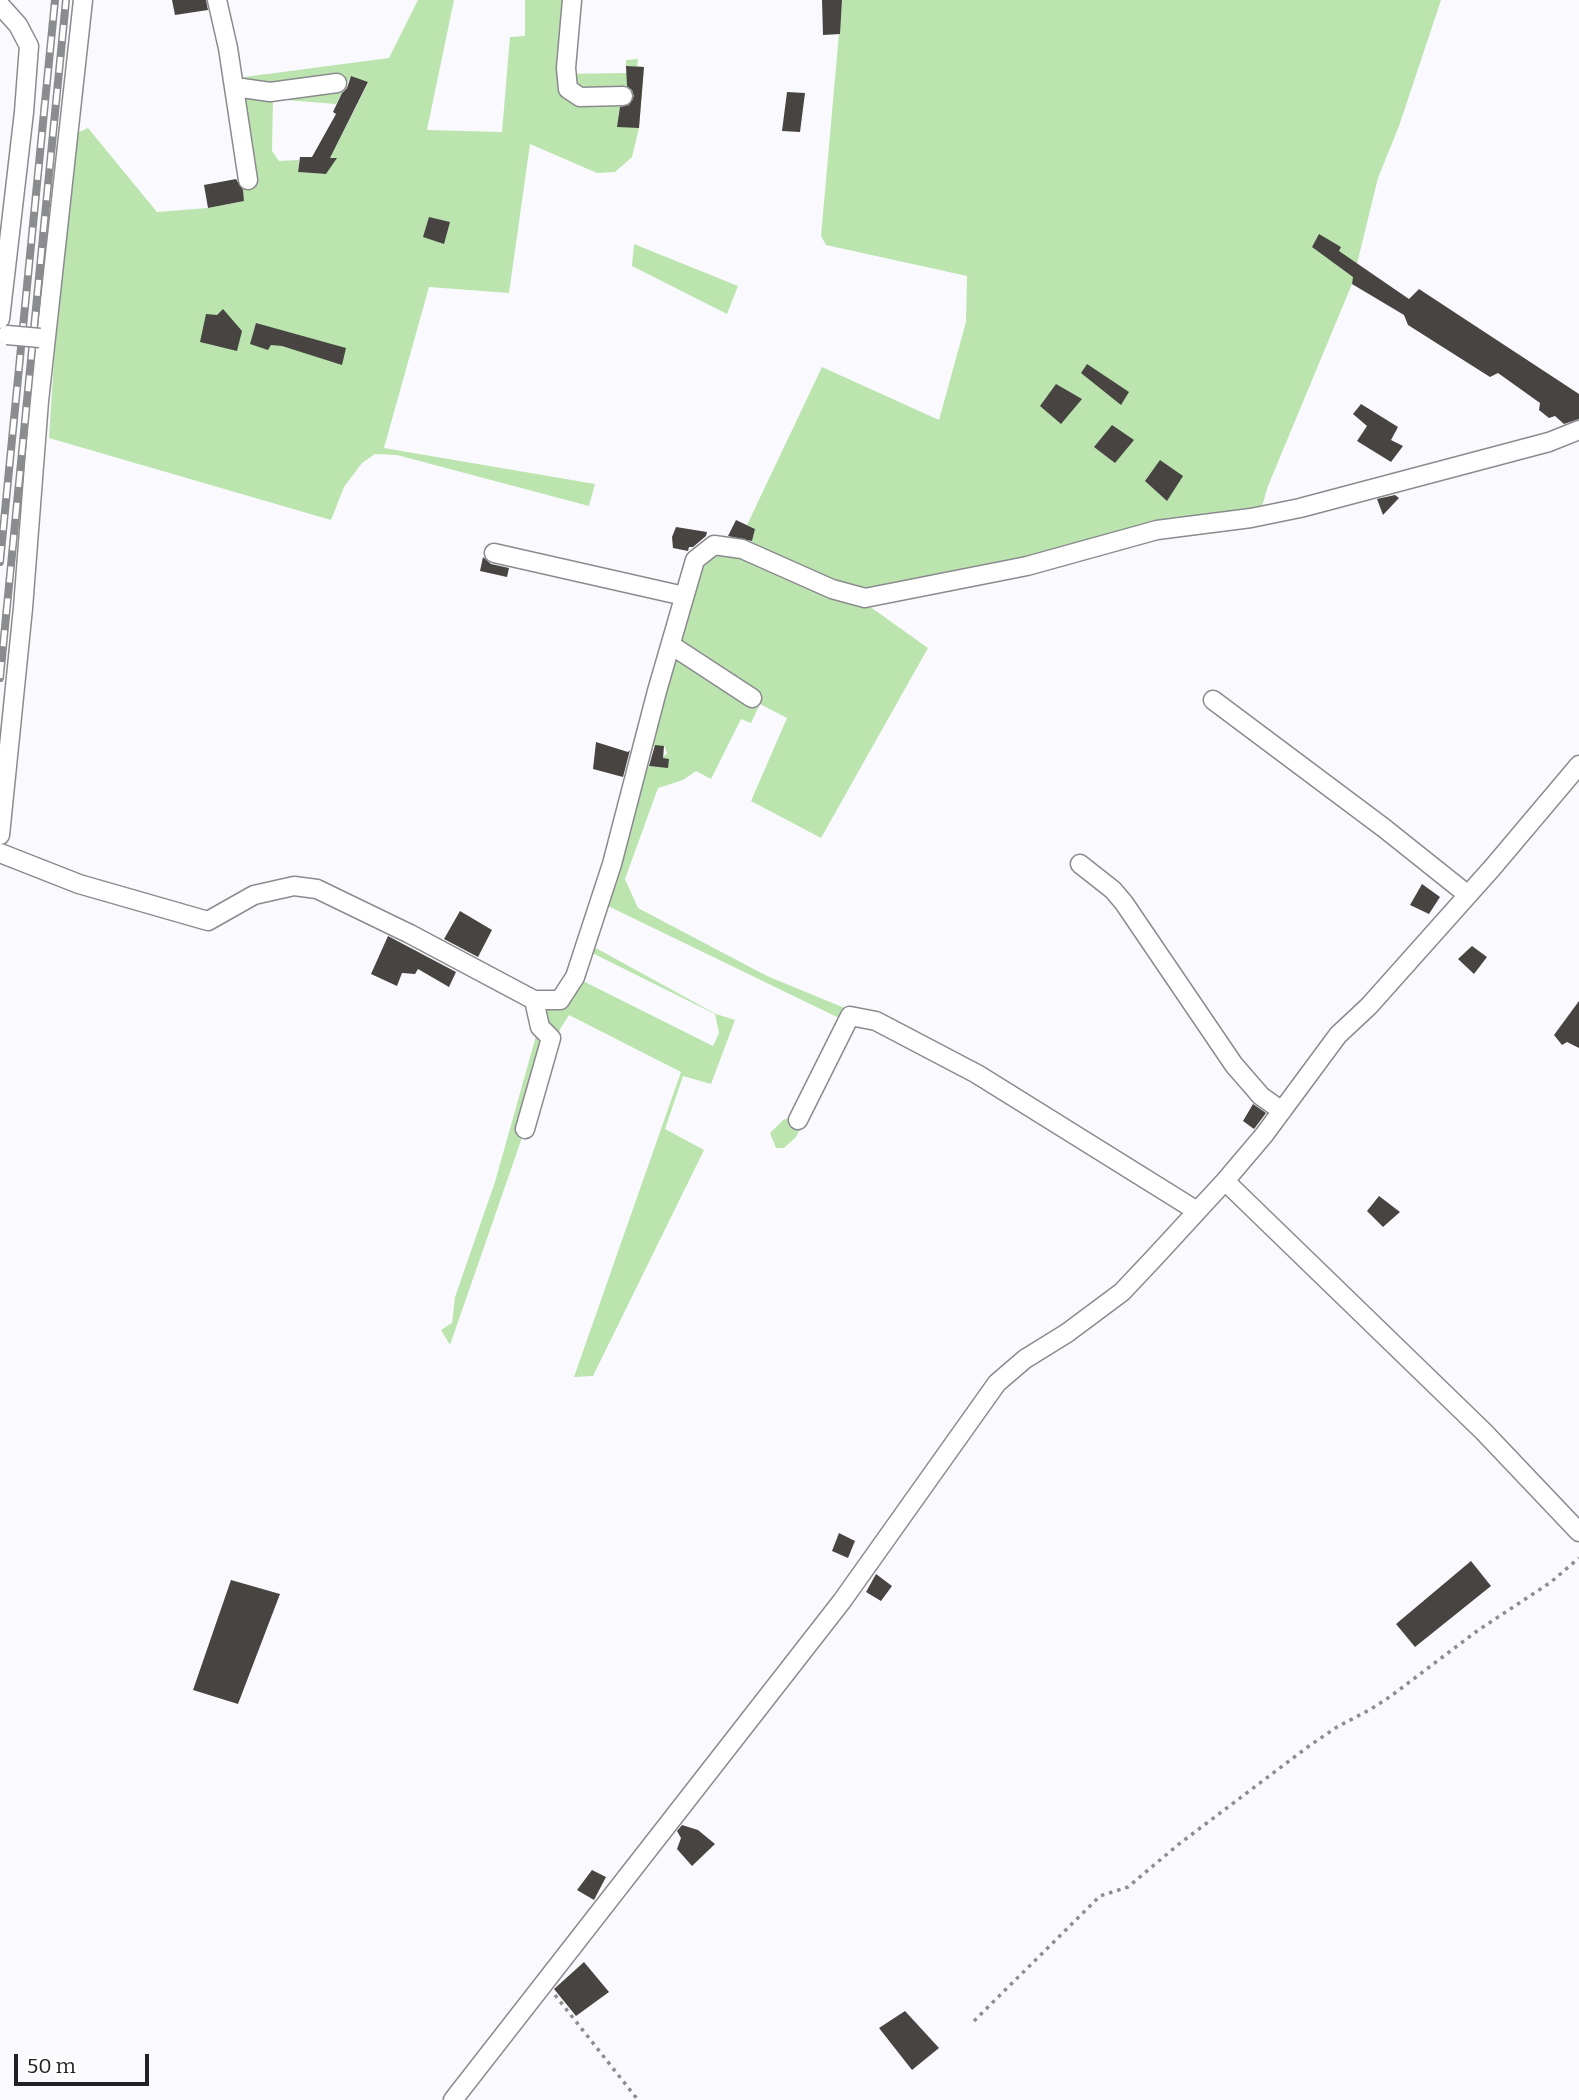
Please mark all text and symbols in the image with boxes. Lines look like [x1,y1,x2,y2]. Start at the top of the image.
scale bar [18,2040,152,2084]
text: 50 m [27,2053,76,2079]

